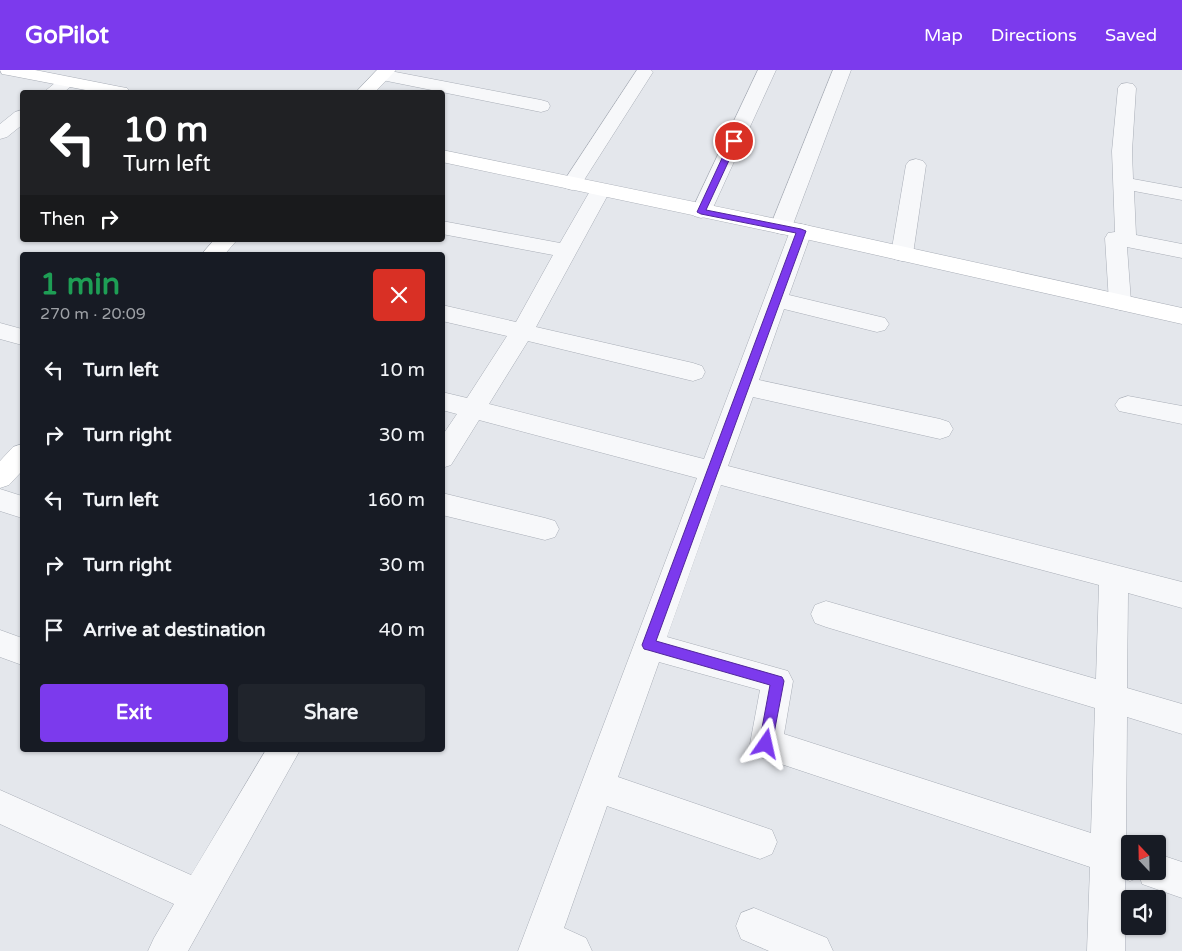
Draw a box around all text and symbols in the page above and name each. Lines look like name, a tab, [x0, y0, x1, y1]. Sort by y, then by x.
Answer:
text: GoPilot	[25, 21, 109, 50]
text: Map	[924, 24, 963, 46]
text: Directions	[991, 24, 1077, 46]
text: Saved	[1105, 24, 1157, 46]
text: 10 m	[123, 109, 208, 151]
icon: left	[40, 110, 105, 175]
pin	[713, 120, 755, 162]
icon: arrive	[720, 127, 748, 155]
text: Turn left	[123, 151, 211, 177]
icon: right	[95, 205, 123, 233]
text: Then	[40, 208, 85, 230]
text: 1 min	[40, 266, 120, 303]
button: close	[373, 269, 425, 321]
text: 270 m · 20:09	[40, 304, 146, 324]
icon: left	[40, 356, 68, 384]
text: Turn left	[83, 359, 159, 381]
text: 10 m	[379, 359, 425, 381]
icon: right	[40, 421, 68, 449]
text: Turn right	[83, 424, 171, 446]
text: 30 m	[379, 424, 425, 446]
icon: left	[40, 486, 68, 514]
text: Turn left	[83, 489, 159, 511]
text: 160 m	[367, 489, 425, 511]
icon: right	[40, 551, 68, 579]
text: Turn right	[83, 554, 171, 576]
text: 30 m	[379, 554, 425, 576]
icon: arrive	[40, 616, 68, 644]
text: Arrive at destination	[83, 619, 266, 641]
text: 40 m	[379, 619, 425, 641]
button: Exit	[40, 684, 228, 742]
button: Share	[238, 684, 425, 742]
position arrow	[739, 717, 791, 769]
north arrow	[1121, 835, 1166, 880]
map controls	[1121, 835, 1166, 935]
button: sound	[1121, 890, 1166, 935]

